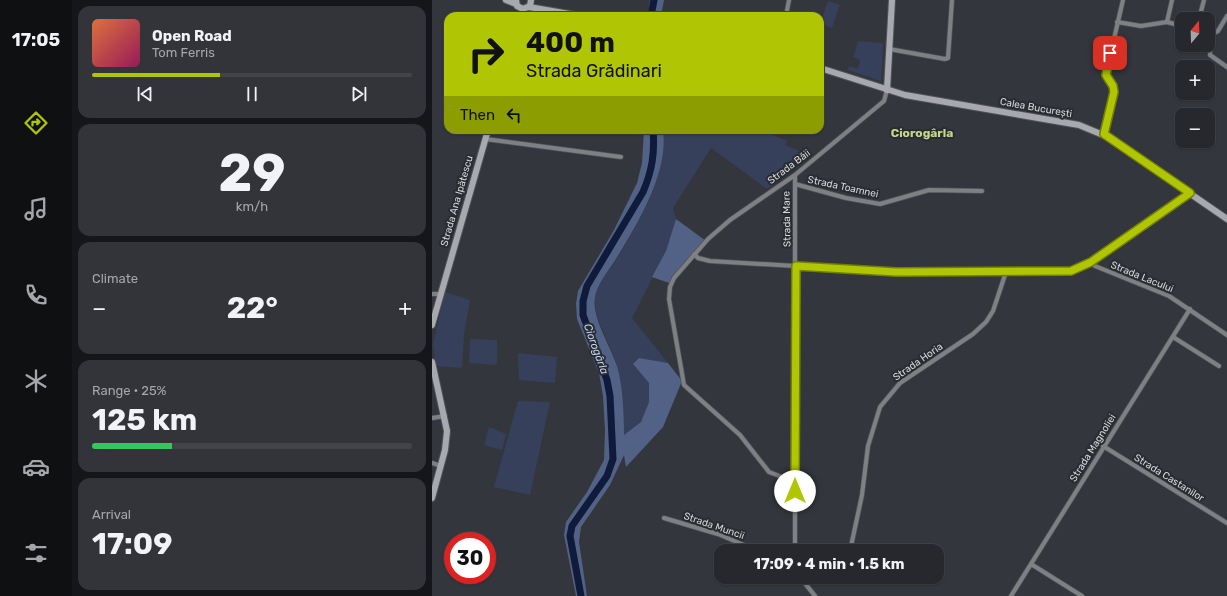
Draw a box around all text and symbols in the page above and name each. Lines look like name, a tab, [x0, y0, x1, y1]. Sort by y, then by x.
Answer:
north arrow	[1175, 12, 1215, 52]
map controls	[1175, 12, 1215, 148]
text: 400 m	[526, 26, 615, 59]
text: Open Road	[152, 27, 232, 45]
icon: right	[460, 28, 512, 80]
text: 17:05	[12, 29, 60, 51]
pin	[1093, 36, 1127, 70]
icon: arrive	[1099, 42, 1121, 64]
text: Tom Ferris	[152, 45, 215, 60]
text: Strada Grădinari	[526, 60, 662, 82]
button: +	[1175, 60, 1215, 100]
icon: previous	[134, 83, 156, 105]
icon: pause	[241, 83, 263, 105]
icon: next	[348, 83, 370, 105]
street label: Calea București	[999, 96, 1073, 120]
icon: left	[503, 104, 525, 126]
text: Then	[460, 106, 495, 124]
button: −	[1175, 108, 1215, 148]
icon: directions	[22, 109, 50, 137]
district label: Ciorogârla	[891, 126, 953, 140]
text: 29	[218, 142, 286, 204]
street label: Strada Băii	[765, 147, 813, 187]
street label: Strada Ana Ipătescu	[438, 154, 476, 248]
street label: Strada Toamnei	[806, 174, 880, 200]
street label: Strada Mare	[781, 190, 793, 247]
icon: music	[22, 195, 50, 223]
text: km/h	[236, 199, 268, 214]
street label: Strada Lacului	[1109, 259, 1175, 295]
text: Climate	[92, 271, 138, 286]
icon: phone	[22, 281, 50, 309]
text: 22°	[227, 290, 278, 326]
text: −	[92, 295, 106, 322]
text: +	[398, 295, 412, 322]
water label: Ciorogârla	[581, 322, 611, 377]
street label: Strada Horia	[891, 340, 945, 384]
icon: climate	[22, 367, 50, 395]
text: Range · 25%	[92, 383, 167, 398]
text: 125 km	[92, 402, 197, 438]
street label: Strada Magnoliei	[1067, 412, 1119, 484]
street label: Strada Castanilor	[1132, 452, 1206, 505]
icon: car	[22, 453, 50, 481]
position arrow	[774, 470, 816, 512]
text: Arrival	[92, 507, 131, 522]
street label: Strada Muncii	[682, 510, 746, 542]
text: 17:09	[92, 526, 173, 562]
speed limit sign: 30	[444, 532, 496, 584]
icon: filters	[22, 539, 50, 567]
text: 17:09 · 4 min · 1.5 km	[753, 555, 905, 573]

